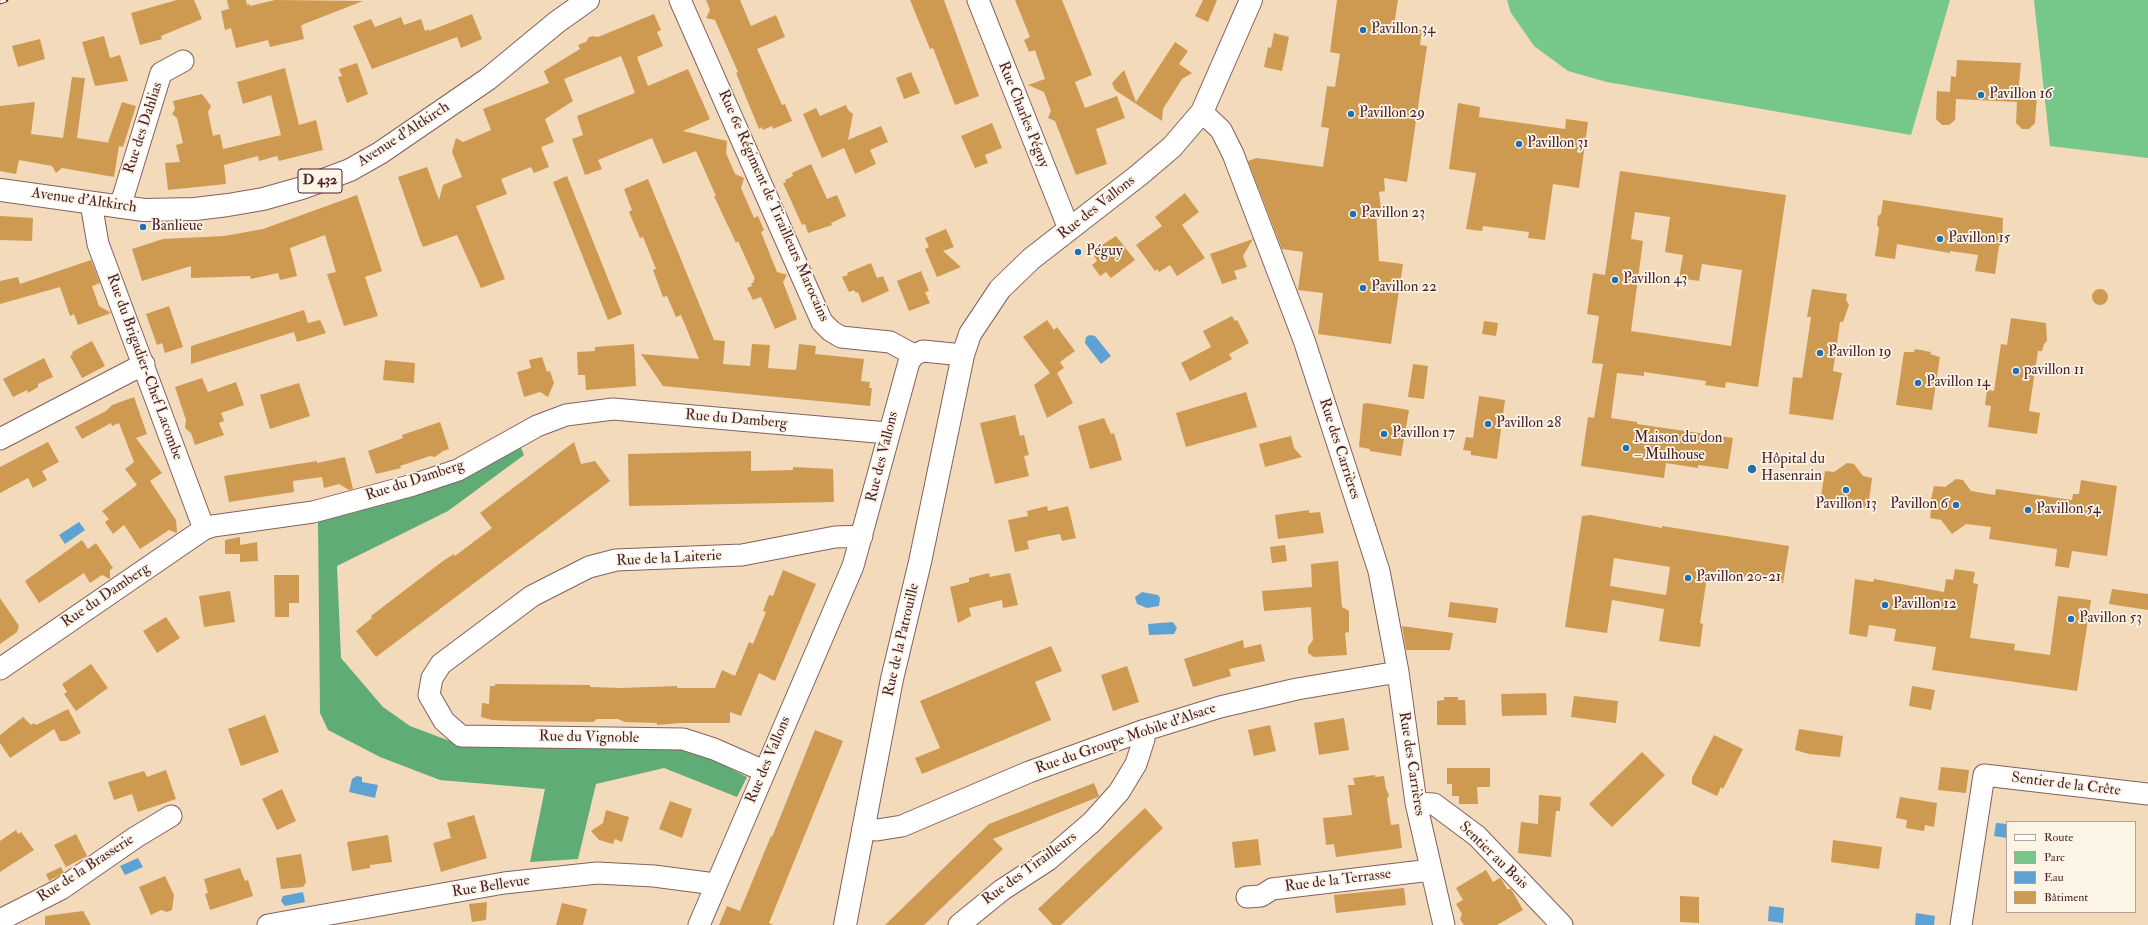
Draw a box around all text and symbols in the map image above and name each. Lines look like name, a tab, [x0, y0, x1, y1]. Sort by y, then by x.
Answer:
place label: Pavillon 34	[1371, 21, 1435, 39]
marker: Pavillon 34	[1358, 25, 1368, 35]
street label: Rue Charles Péguy	[993, 59, 1053, 171]
street label: Rue des Dahlias	[121, 80, 167, 176]
place label: Pavillon 16	[1989, 86, 2052, 104]
street label: Rue 6e Régiment de Tirailleurs Marocains	[714, 87, 832, 325]
marker: Pavillon 16	[1976, 90, 1986, 100]
street label: Avenue d'Altkirch	[355, 99, 453, 171]
place label: Pavillon 29	[1359, 105, 1425, 123]
marker: Pavillon 29	[1346, 109, 1356, 119]
place label: Pavillon 31	[1527, 135, 1589, 153]
marker: Pavillon 31	[1514, 139, 1524, 149]
road number: D 432	[298, 169, 342, 193]
street label: Rue des Vallons	[1055, 172, 1139, 244]
street label: Avenue d'Altkirch	[30, 185, 138, 217]
place label: Pavillon 23	[1361, 205, 1425, 223]
marker: Pavillon 23	[1348, 209, 1358, 219]
place label: Banlieue	[151, 218, 203, 236]
marker: Banlieue	[138, 222, 148, 232]
place label: Pavillon 15	[1948, 230, 2010, 248]
marker: Pavillon 15	[1935, 234, 1945, 244]
place label: Péguy	[1086, 243, 1123, 261]
marker: Péguy	[1073, 247, 1083, 257]
street label: Rue du Brigadier-Chef Lacombe	[102, 271, 186, 463]
place label: Pavillon 43	[1623, 271, 1687, 289]
marker: Pavillon 43	[1610, 275, 1620, 285]
place label: Pavillon 22	[1371, 279, 1437, 297]
marker: Pavillon 22	[1358, 283, 1368, 293]
place label: Pavillon 19	[1828, 344, 1892, 362]
marker: Pavillon 19	[1815, 348, 1825, 358]
place label: pavillon 11	[2024, 362, 2084, 380]
marker: pavillon 11	[2011, 366, 2021, 376]
place label: Pavillon 14	[1926, 374, 1990, 392]
marker: Pavillon 14	[1913, 378, 1923, 388]
street label: Rue des Carrières	[1314, 396, 1364, 502]
street label: Rue du Damberg	[684, 407, 788, 433]
street label: Rue des Vallons	[863, 410, 903, 504]
place label: Pavillon 28	[1496, 415, 1561, 433]
marker: Pavillon 28	[1483, 419, 1493, 429]
place label: Pavillon 17	[1392, 425, 1455, 443]
marker: Pavillon 17	[1379, 429, 1389, 439]
place label: Maison du don – Mulhouse	[1634, 430, 1722, 465]
marker: Maison du don – Mulhouse	[1621, 443, 1631, 453]
place label: Hôpital du Hasenrain	[1761, 451, 1825, 486]
street label: Rue du Damberg	[363, 457, 467, 505]
marker: Hôpital du Hasenrain	[1746, 463, 1758, 475]
marker: Pavillon 13	[1841, 485, 1851, 495]
place label: Pavillon 13	[1815, 496, 1877, 514]
place label: Pavillon 6	[1890, 496, 1948, 514]
marker: Pavillon 6	[1951, 500, 1961, 510]
place label: Pavillon 54	[2036, 501, 2101, 519]
marker: Pavillon 54	[2023, 505, 2033, 515]
street label: Rue de la Laiterie	[616, 547, 722, 571]
street label: Rue du Damberg	[58, 560, 154, 632]
place label: Pavillon 20-21	[1696, 569, 1781, 587]
marker: Pavillon 20-21	[1683, 573, 1693, 583]
street label: Rue de la Patrouille	[880, 582, 924, 698]
place label: Pavillon 12	[1893, 596, 1956, 614]
marker: Pavillon 12	[1880, 600, 1890, 610]
place label: Pavillon 53	[2079, 610, 2142, 628]
marker: Pavillon 53	[2066, 614, 2076, 624]
street label: Rue du Groupe Mobile d'Alsace	[1033, 700, 1219, 778]
street label: Rue des Carrières	[1394, 711, 1428, 817]
street label: Rue des Vallons	[743, 714, 795, 806]
street label: Rue du Vignoble	[539, 728, 639, 748]
street label: Sentier de la Crête	[2010, 769, 2122, 801]
street label: Sentier au Bois	[1455, 819, 1531, 893]
legend	[2006, 821, 2136, 913]
street label: Rue des Tirailleurs	[979, 829, 1081, 909]
text: Route	[2044, 830, 2073, 845]
street label: Rue de la Brasserie	[34, 831, 138, 907]
text: Parc	[2044, 850, 2065, 865]
street label: Rue de la Terrasse	[1284, 866, 1392, 896]
text: Eau	[2044, 870, 2064, 885]
street label: Rue Bellevue	[451, 872, 531, 902]
text: Bâtiment	[2044, 890, 2088, 905]

